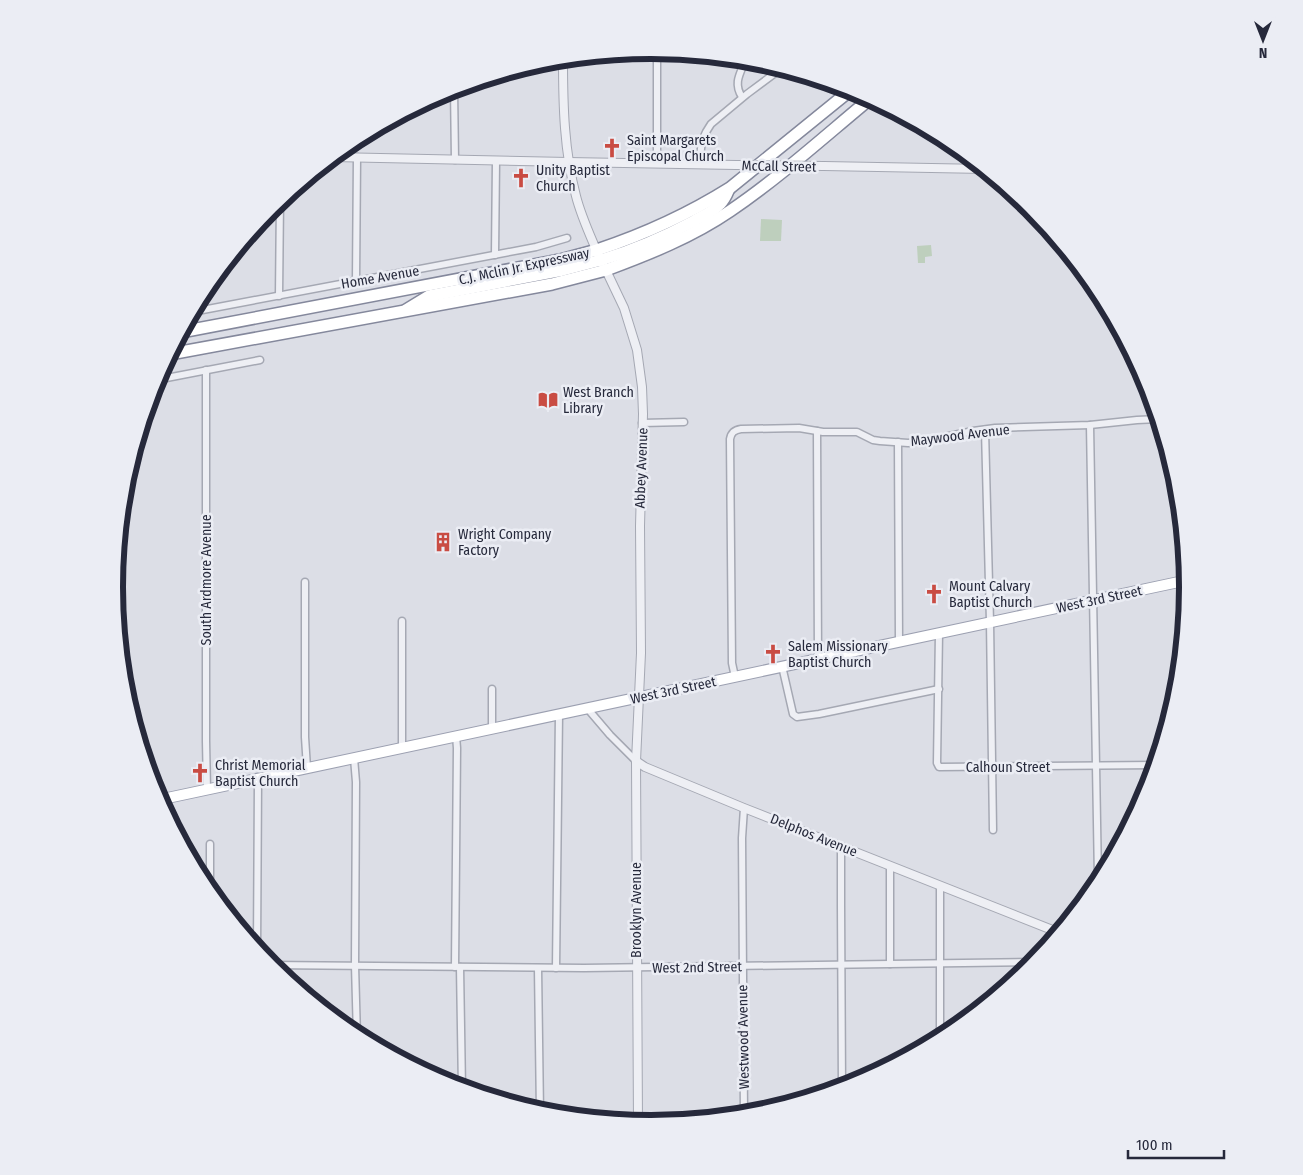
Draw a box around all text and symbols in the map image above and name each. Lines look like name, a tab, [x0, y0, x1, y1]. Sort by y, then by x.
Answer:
north arrow	[1238, 15, 1288, 65]
text: N	[1259, 44, 1267, 61]
place label: Saint Margarets Episcopal Church	[627, 132, 724, 165]
church icon: Saint Margarets Episcopal Church	[601, 137, 623, 159]
street label: McCall Street	[741, 157, 817, 176]
place label: Unity Baptist Church	[536, 162, 610, 195]
church icon: Unity Baptist Church	[510, 167, 532, 189]
street label: C.J. Mclin Jr. Expressway	[457, 244, 592, 289]
street label: Home Avenue	[340, 262, 420, 293]
place label: West Branch Library	[563, 384, 634, 417]
library icon: West Branch Library	[537, 389, 559, 411]
street label: Maywood Avenue	[910, 421, 1011, 450]
street label: Abbey Avenue	[632, 427, 651, 509]
street label: South Ardmore Avenue	[198, 514, 215, 646]
place label: Wright Company Factory	[458, 526, 552, 559]
building icon: Wright Company Factory	[432, 531, 454, 553]
place label: Mount Calvary Baptist Church	[949, 578, 1032, 611]
street label: West 3rd Street	[1055, 582, 1144, 617]
church icon: Mount Calvary Baptist Church	[923, 583, 945, 605]
place label: Salem Missionary Baptist Church	[788, 638, 889, 671]
church icon: Salem Missionary Baptist Church	[762, 643, 784, 665]
street label: West 3rd Street	[629, 673, 718, 708]
place label: Christ Memorial Baptist Church	[215, 757, 306, 790]
street label: Calhoun Street	[966, 759, 1051, 776]
church icon: Christ Memorial Baptist Church	[189, 762, 211, 784]
street label: Delphos Avenue	[768, 810, 860, 861]
street label: Brooklyn Avenue	[628, 862, 645, 958]
street label: West 2nd Street	[652, 958, 743, 977]
street label: Westwood Avenue	[734, 984, 753, 1089]
scale bar	[1128, 1128, 1224, 1160]
text: 100 m	[1136, 1136, 1173, 1154]

